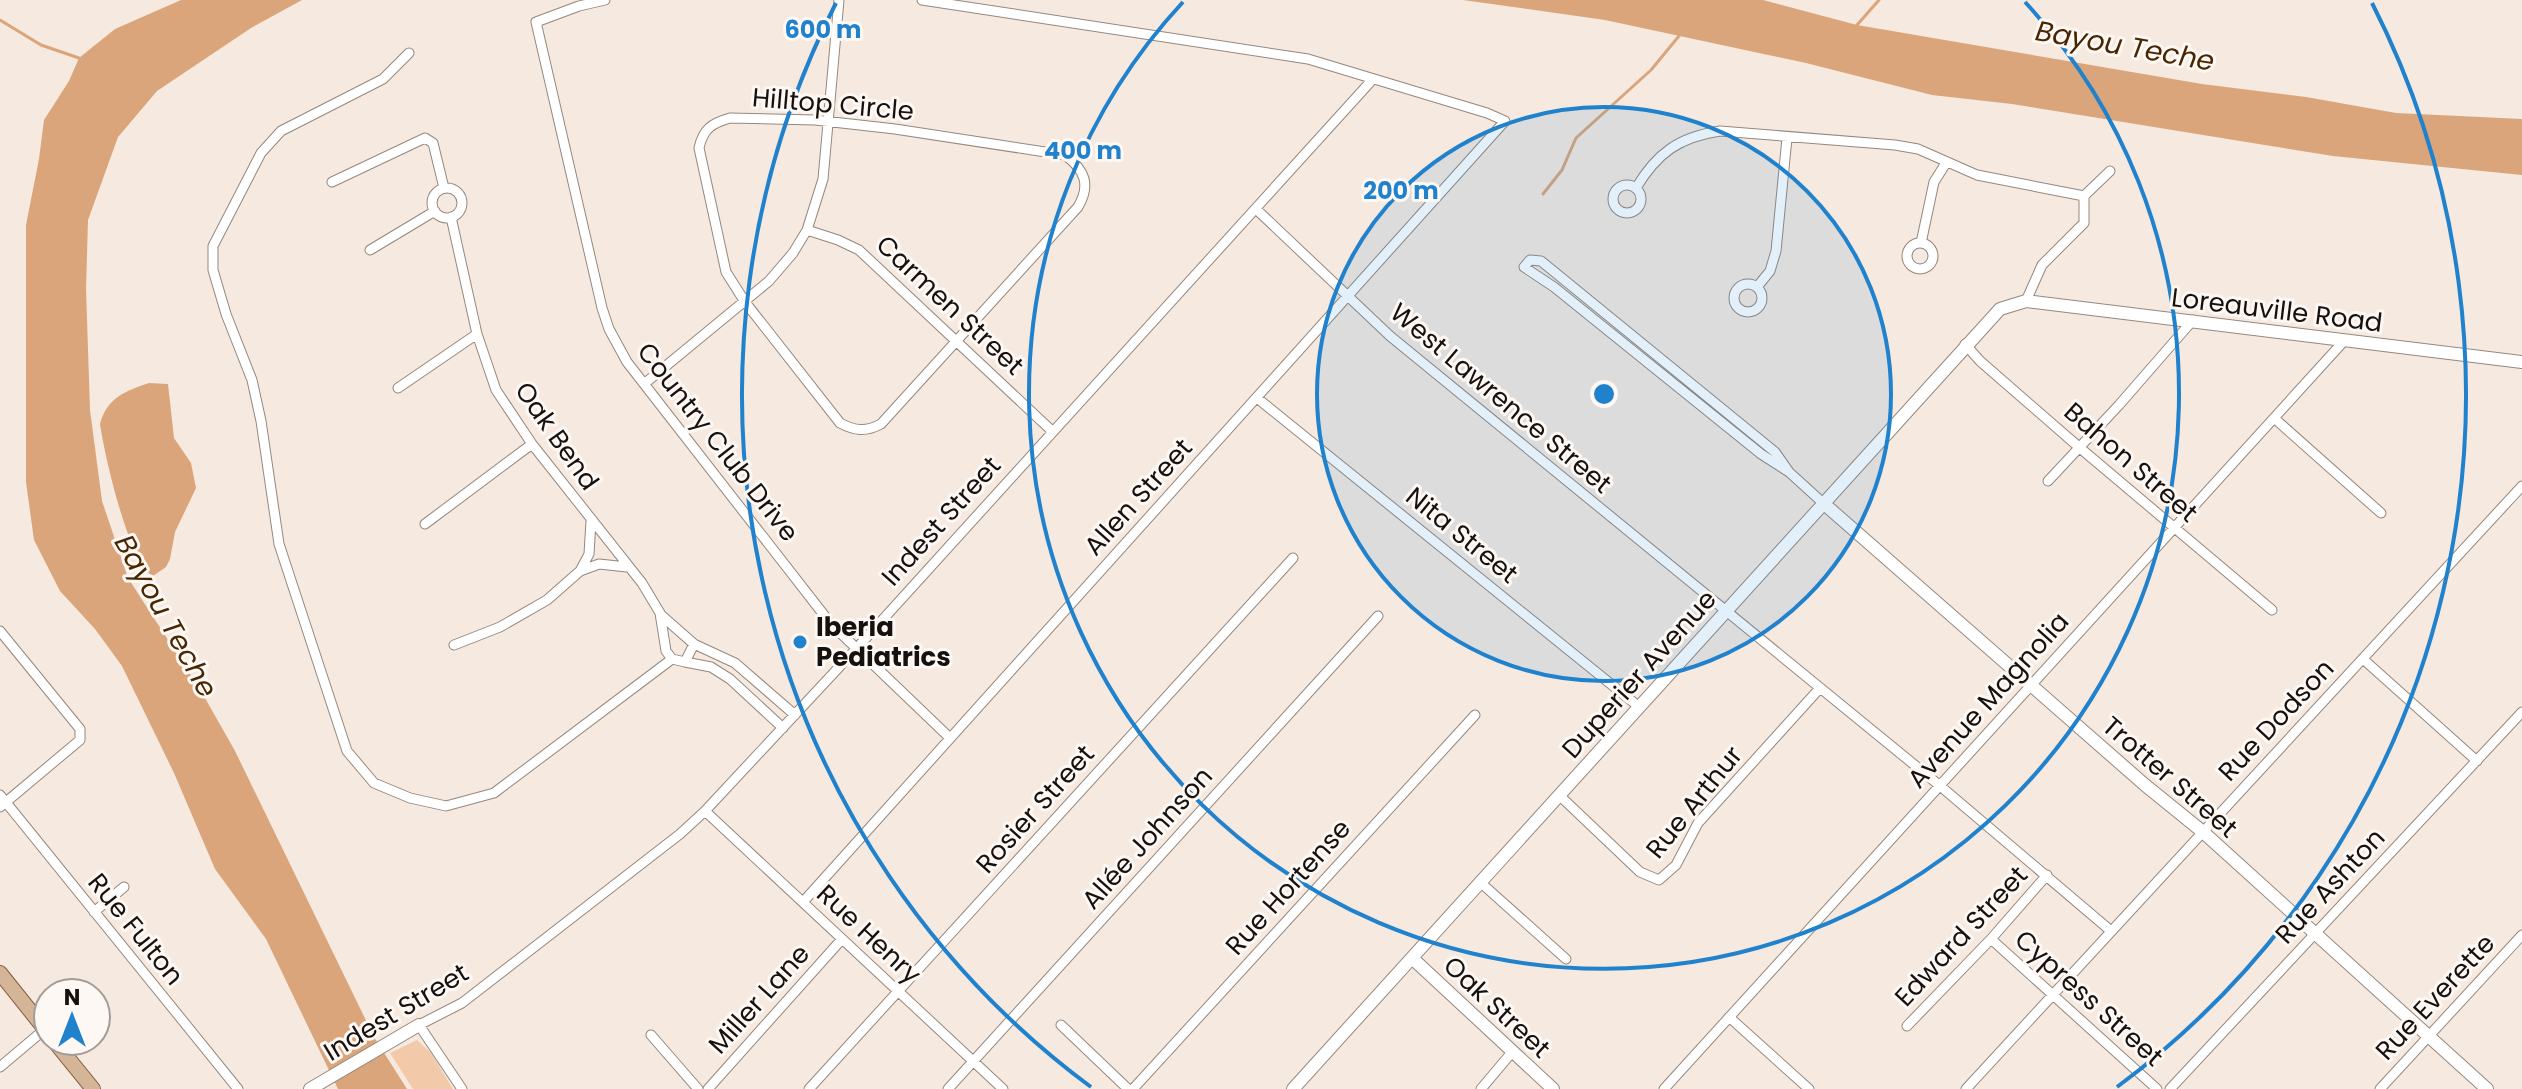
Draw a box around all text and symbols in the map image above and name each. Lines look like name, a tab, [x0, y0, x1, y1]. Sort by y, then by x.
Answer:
water label: Bayou Teche	[2033, 11, 2217, 81]
text: 600 m	[784, 13, 862, 46]
street label: Hilltop Circle	[751, 79, 915, 129]
text: 400 m	[1044, 134, 1122, 167]
text: 200 m	[1363, 174, 1439, 207]
street label: Carmen Street	[868, 227, 1032, 383]
street label: Loreauville Road	[2169, 279, 2385, 341]
street label: West Lawrence Street	[1383, 295, 1619, 501]
street label: Country Club Drive	[629, 335, 807, 549]
street label: Oak Bend	[507, 375, 607, 497]
centre of rings	[1590, 380, 1618, 408]
street label: Bahon Street	[2056, 394, 2206, 530]
street label: Allen Street	[1076, 431, 1200, 563]
street label: Indest Street	[873, 448, 1009, 594]
street label: Nita Street	[1398, 479, 1526, 591]
water label: Bayou Teche	[105, 527, 227, 705]
street label: Duperier Avenue	[1554, 582, 1724, 766]
street label: Avenue Magnolia	[1899, 604, 2077, 796]
place label: Iberia Pediatrics	[816, 609, 951, 675]
marker: Iberia Pediatrics	[791, 633, 809, 651]
street label: Rue Dodson	[2210, 651, 2342, 789]
street label: Trotter Street	[2095, 708, 2245, 846]
street label: Rosier Street	[968, 737, 1102, 881]
street label: Rue Arthur	[1637, 738, 1751, 866]
street label: Allée Johnson	[1073, 759, 1221, 917]
street label: Rue Hortense	[1217, 811, 1359, 963]
street label: Rue Ashton	[2267, 820, 2393, 952]
street label: Edward Street	[1886, 858, 2036, 1014]
street label: Rue Fulton	[80, 865, 192, 993]
street label: Rue Henry	[809, 876, 929, 992]
street label: Cypress Street	[2007, 922, 2171, 1074]
street label: Rue Everette	[2367, 926, 2503, 1068]
street label: Miller Lane	[700, 936, 818, 1062]
street label: Oak Street	[1436, 948, 1558, 1066]
street label: Indest Street	[317, 955, 475, 1069]
north arrow	[32, 977, 112, 1057]
text: N	[64, 982, 80, 1013]

